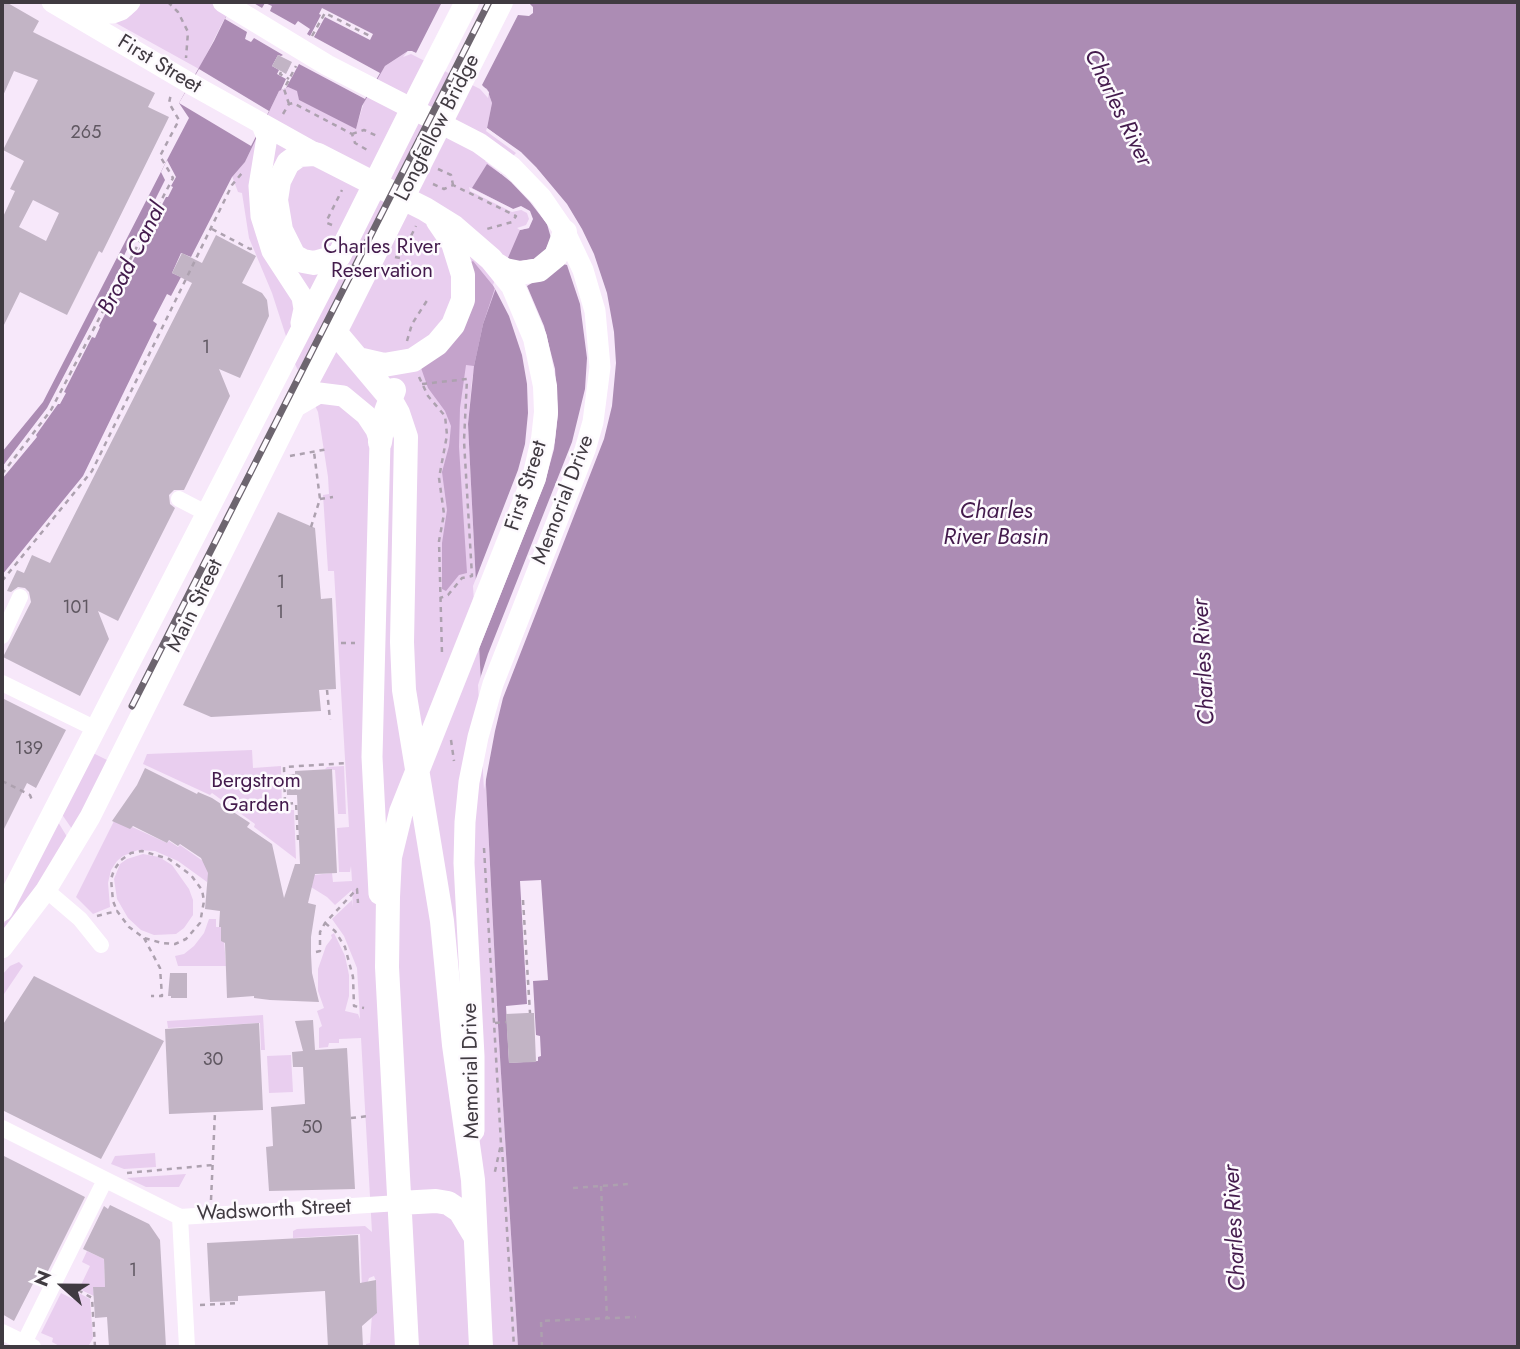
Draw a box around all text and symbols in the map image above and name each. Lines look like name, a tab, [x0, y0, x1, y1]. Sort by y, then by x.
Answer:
street label: First Street	[113, 30, 205, 100]
water label: Charles River	[1077, 45, 1157, 171]
street label: Longfellow Bridge	[390, 50, 486, 206]
house number: 265	[71, 123, 101, 145]
water label: Broad Canal	[93, 198, 173, 320]
park label: Charles River Reservation	[323, 235, 441, 285]
house number: 1	[202, 338, 210, 360]
street label: Memorial Drive	[528, 432, 600, 568]
street label: First Street	[501, 438, 553, 534]
water label: Charles River Basin	[943, 498, 1049, 552]
street label: Main Street	[163, 556, 229, 656]
house number: 1	[277, 573, 285, 595]
house number: 101	[63, 598, 89, 620]
water label: Charles River	[1188, 598, 1222, 726]
house number: 1	[276, 603, 284, 625]
house number: 139	[15, 739, 43, 761]
park label: Bergstrom Garden	[211, 769, 301, 819]
street label: Memorial Drive	[458, 1003, 486, 1139]
house number: 30	[203, 1050, 223, 1072]
house number: 50	[302, 1118, 322, 1140]
water label: Charles River	[1219, 1164, 1253, 1292]
street label: Wadsworth Street	[196, 1194, 352, 1228]
north arrow	[28, 1251, 98, 1321]
house number: 1	[129, 1261, 137, 1283]
text: N	[28, 1266, 58, 1290]

